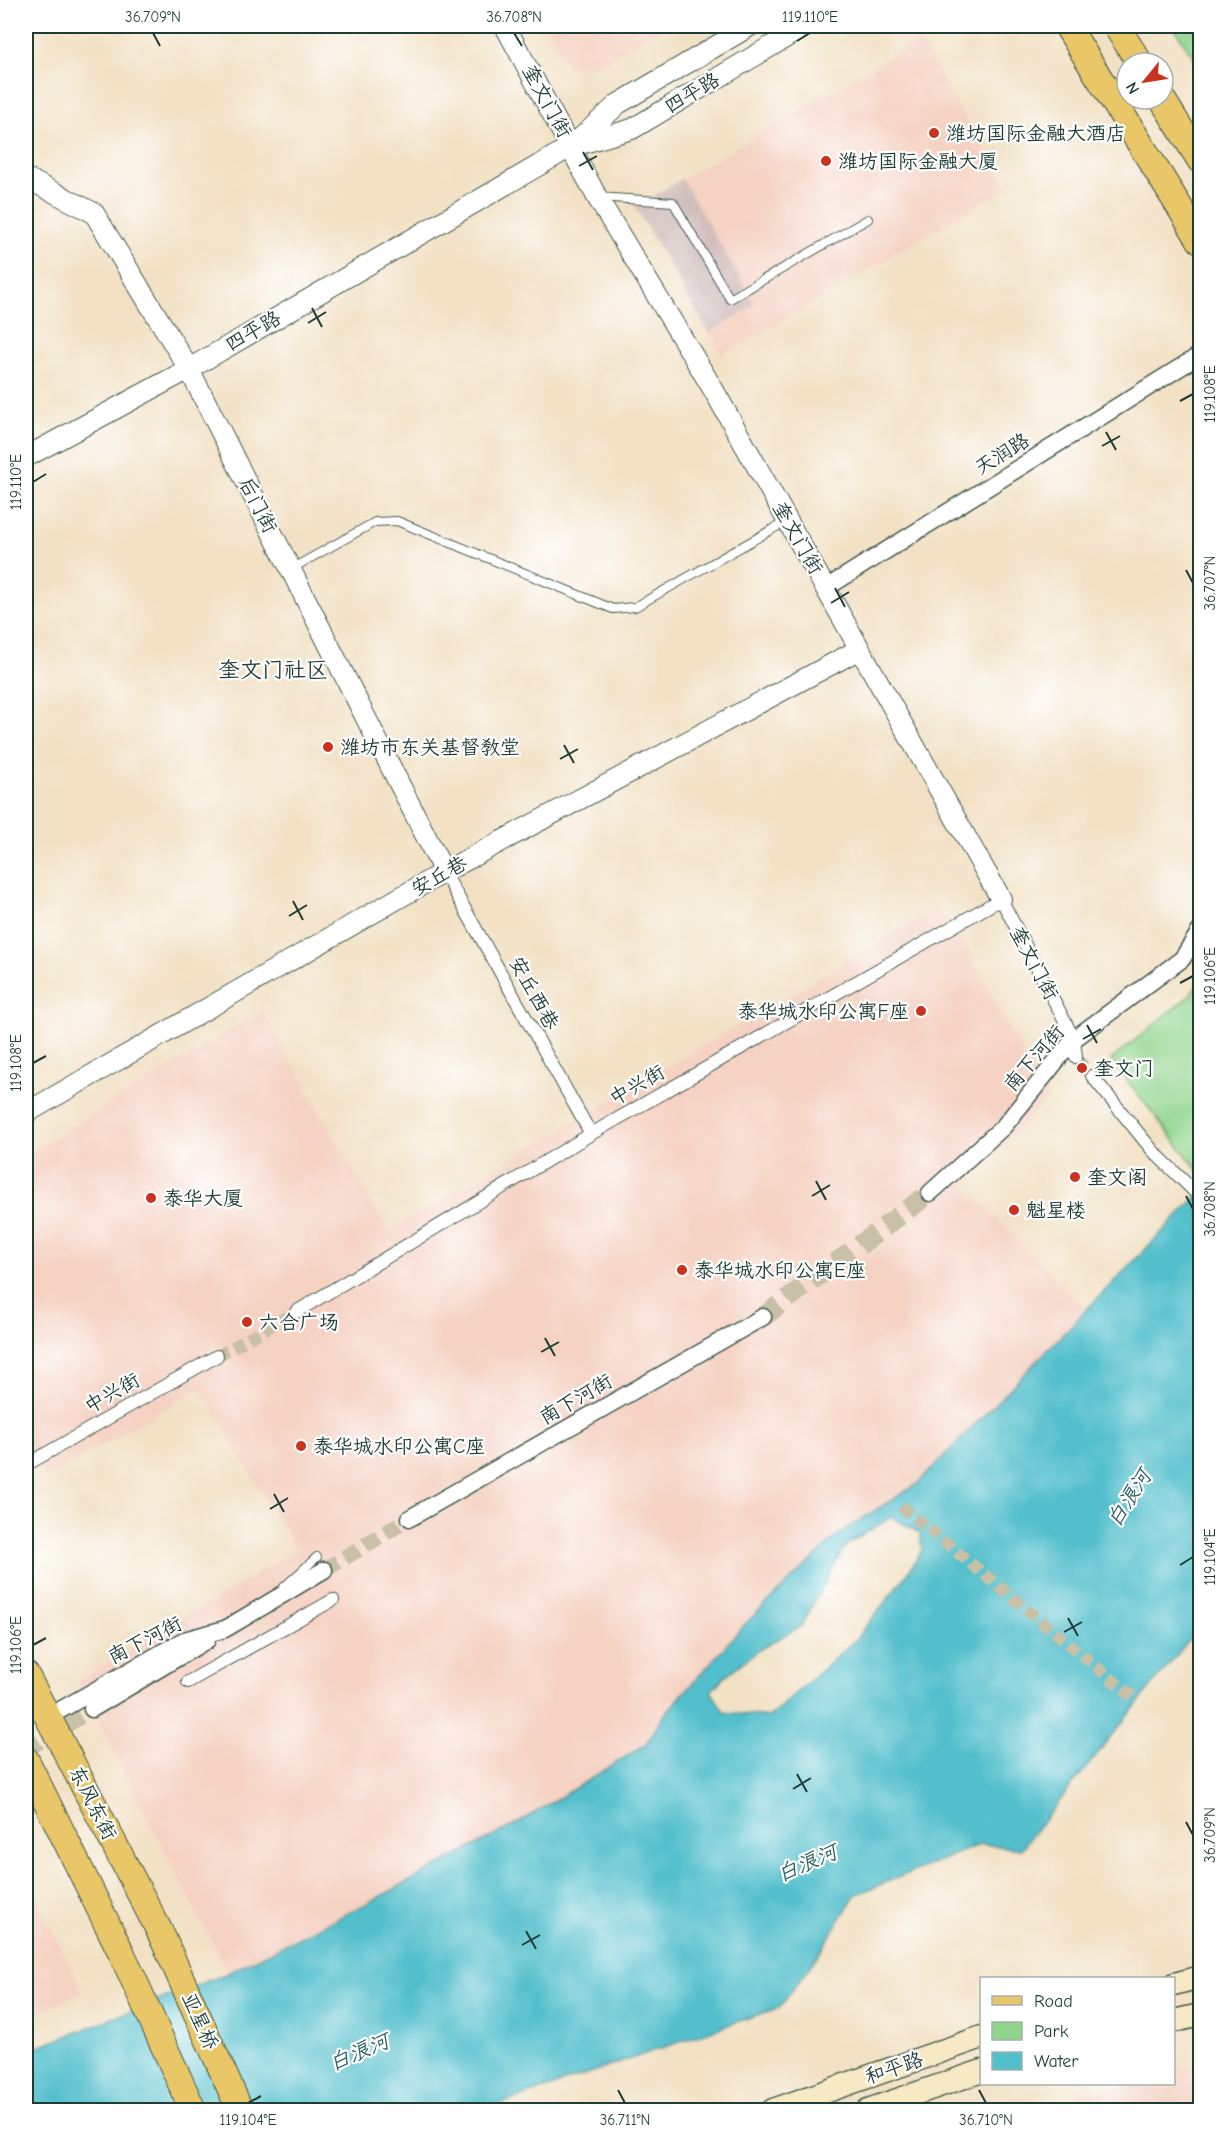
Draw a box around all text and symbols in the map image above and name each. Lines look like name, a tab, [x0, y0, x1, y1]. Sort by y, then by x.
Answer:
text: 36.709°N	[125, 8, 181, 26]
text: 36.708°N	[486, 8, 542, 26]
text: 119.110°E	[782, 8, 838, 26]
north arrow	[1115, 51, 1175, 111]
street label: 奎文门街	[518, 60, 576, 142]
street label: 四平路	[660, 67, 724, 118]
text: N	[1122, 79, 1143, 97]
place label: 潍坊国际金融大酒店	[946, 122, 1126, 145]
marker: 潍坊国际金融大酒店	[927, 126, 941, 140]
place label: 潍坊国际金融大厦	[838, 150, 998, 173]
marker: 潍坊国际金融大厦	[819, 154, 833, 168]
street label: 四平路	[221, 306, 286, 356]
text: 119.108°E	[1201, 365, 1219, 423]
street label: 天润路	[970, 428, 1034, 480]
text: 119.110°E	[7, 454, 25, 510]
street label: 后门街	[234, 473, 282, 537]
street label: 奎文门街	[768, 498, 828, 578]
text: 36.707°N	[1201, 556, 1219, 610]
district label: 奎文门社区	[218, 657, 328, 683]
place label: 潍坊市东关基督教堂	[340, 736, 520, 759]
marker: 潍坊市东关基督教堂	[321, 740, 335, 754]
street label: 安丘巷	[407, 851, 472, 901]
street label: 奎文门街	[1005, 922, 1063, 1004]
text: 119.106°E	[1201, 947, 1219, 1005]
street label: 安丘西巷	[505, 952, 564, 1034]
place label: 泰华城水印公寓F座	[737, 1000, 909, 1023]
marker: 泰华城水印公寓F座	[914, 1004, 928, 1018]
street label: 南下河街	[999, 1020, 1069, 1096]
text: 119.108°E	[7, 1034, 25, 1092]
place label: 奎文门	[1094, 1057, 1154, 1080]
street label: 中兴街	[605, 1060, 669, 1110]
marker: 奎文门	[1075, 1061, 1089, 1075]
place label: 奎文阁	[1087, 1166, 1147, 1189]
marker: 奎文阁	[1068, 1170, 1082, 1184]
text: 36.708°N	[1201, 1181, 1219, 1237]
place label: 泰华大厦	[163, 1187, 243, 1210]
marker: 泰华大厦	[144, 1191, 158, 1205]
place label: 魁星楼	[1026, 1199, 1086, 1222]
marker: 魁星楼	[1007, 1203, 1021, 1217]
place label: 泰华城水印公寓E座	[694, 1259, 866, 1282]
marker: 泰华城水印公寓E座	[675, 1263, 689, 1277]
place label: 六合广场	[259, 1311, 339, 1334]
marker: 六合广场	[240, 1315, 254, 1329]
street label: 中兴街	[80, 1368, 144, 1418]
street label: 南下河街	[536, 1369, 616, 1429]
place label: 泰华城水印公寓C座	[313, 1435, 485, 1458]
marker: 泰华城水印公寓C座	[294, 1439, 308, 1453]
water label: 白浪河	[1102, 1463, 1158, 1531]
text: 119.104°E	[1201, 1528, 1219, 1586]
street label: 南下河街	[104, 1612, 186, 1668]
text: 119.106°E	[7, 1616, 25, 1674]
street label: 东风东街	[65, 1762, 121, 1844]
text: 36.709°N	[1201, 1807, 1219, 1863]
water label: 白浪河	[773, 1838, 843, 1886]
legend	[980, 1977, 1175, 2085]
street label: 亚星桥	[177, 1989, 223, 2053]
text: Road	[1034, 1991, 1073, 2012]
text: Park	[1034, 2021, 1069, 2042]
water label: 白浪河	[325, 2027, 395, 2075]
street label: 和平路	[862, 2047, 927, 2089]
text: Water	[1034, 2051, 1079, 2072]
text: 119.104°E	[219, 2111, 277, 2129]
text: 36.711°N	[600, 2111, 650, 2129]
text: 36.710°N	[959, 2111, 1013, 2129]

